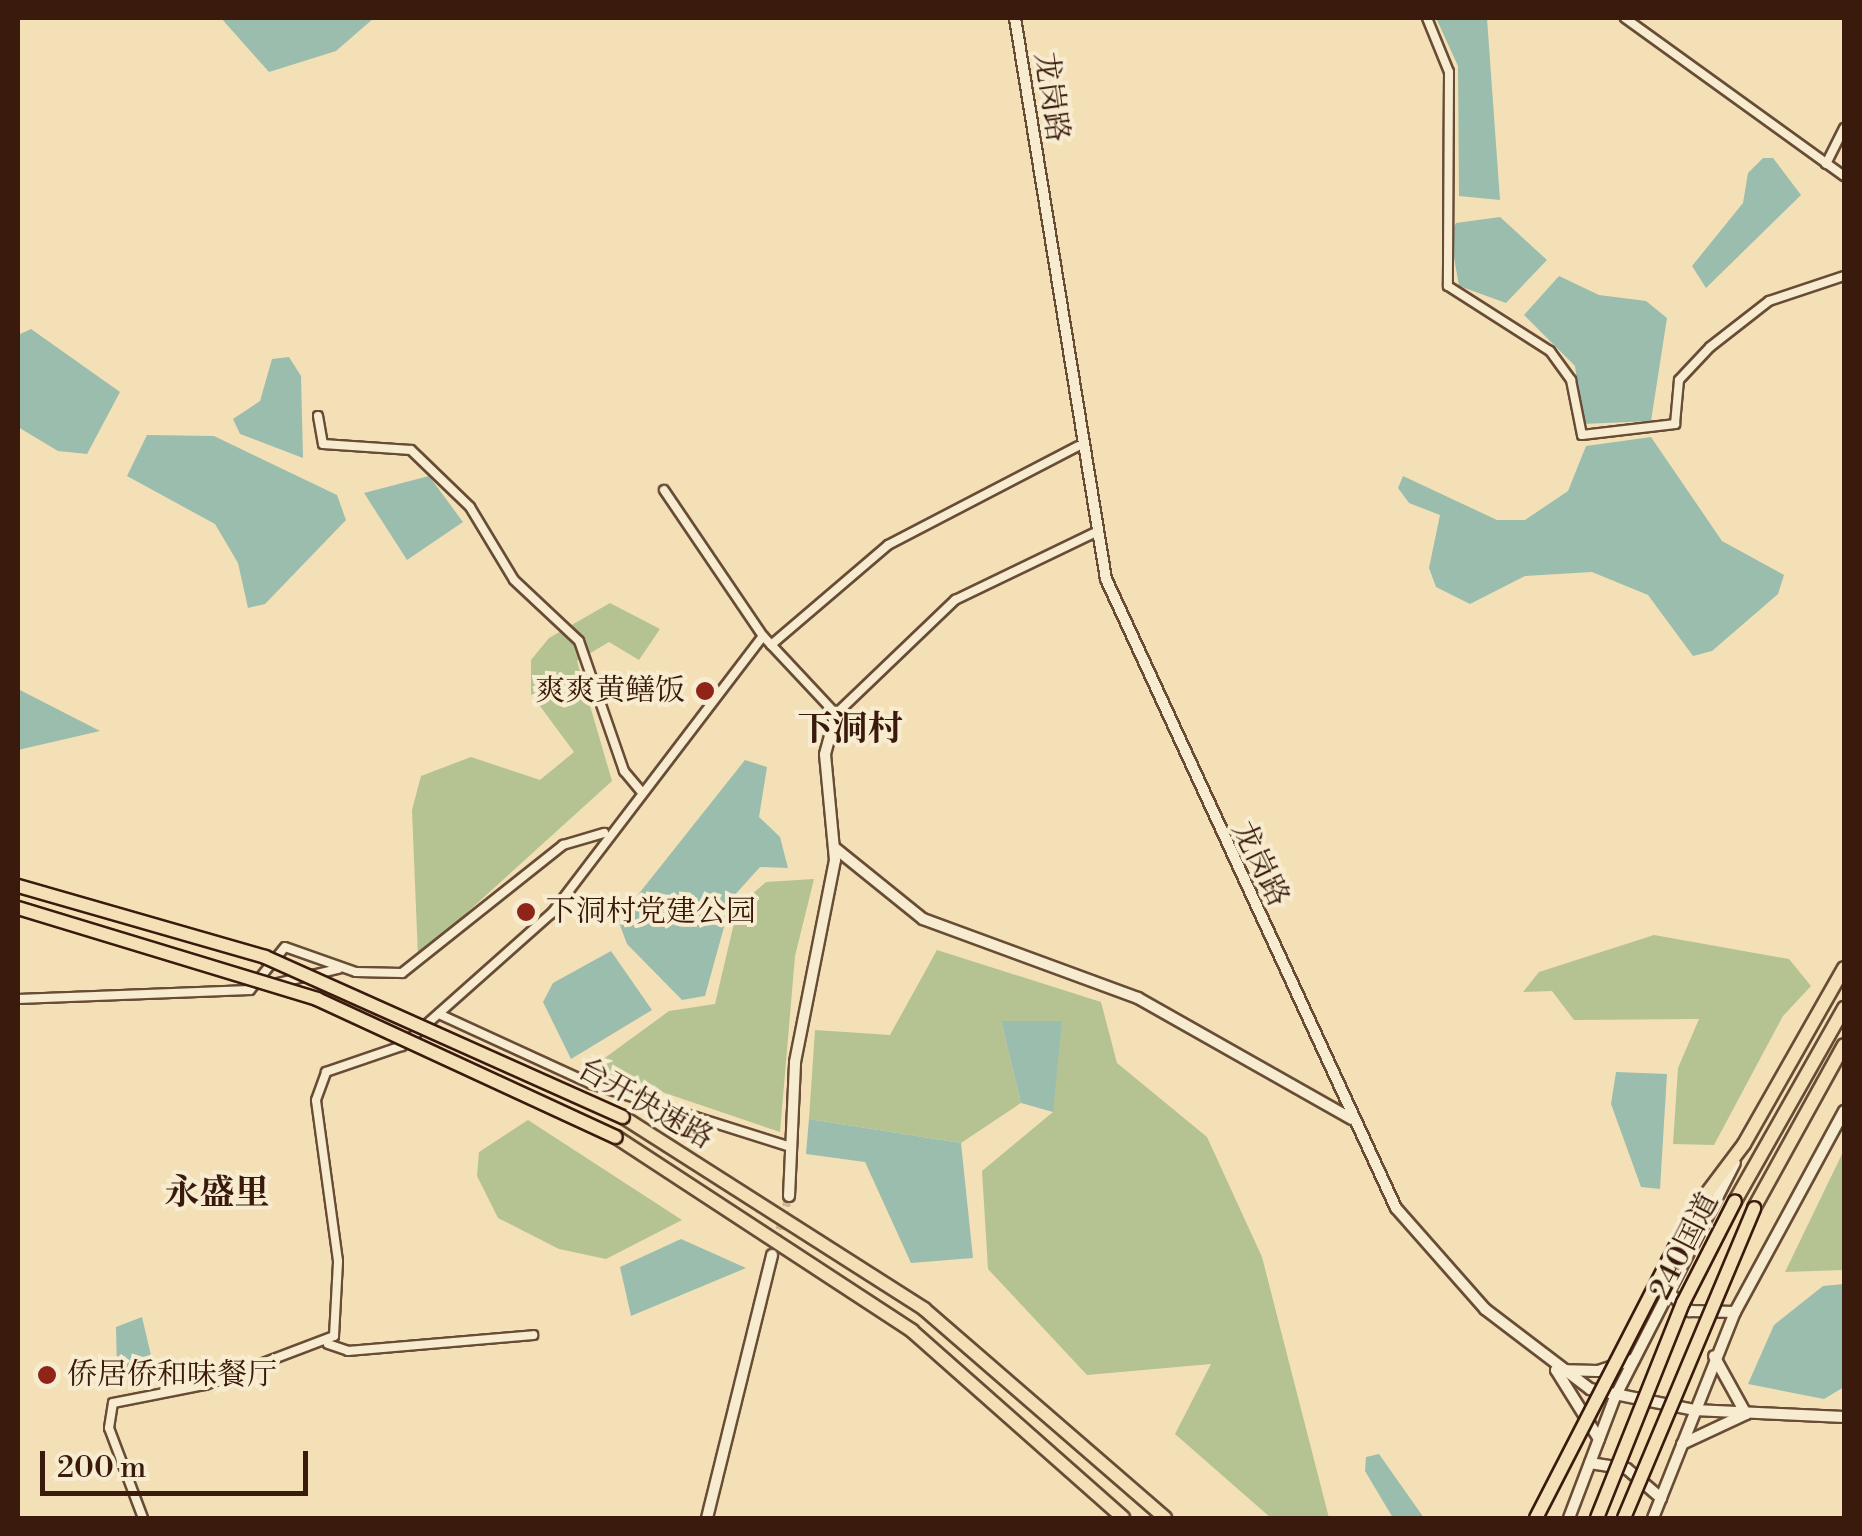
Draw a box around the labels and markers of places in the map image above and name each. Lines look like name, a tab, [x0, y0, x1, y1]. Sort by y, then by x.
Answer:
place label: 爽爽黄鳝饭	[535, 673, 685, 709]
marker: 爽爽黄鳝饭	[694, 680, 716, 702]
place label: 下洞村党建公园	[546, 894, 756, 930]
marker: 下洞村党建公园	[515, 901, 537, 923]
place label: 侨居侨和味餐厅	[67, 1357, 277, 1393]
marker: 侨居侨和味餐厅	[36, 1364, 58, 1386]

